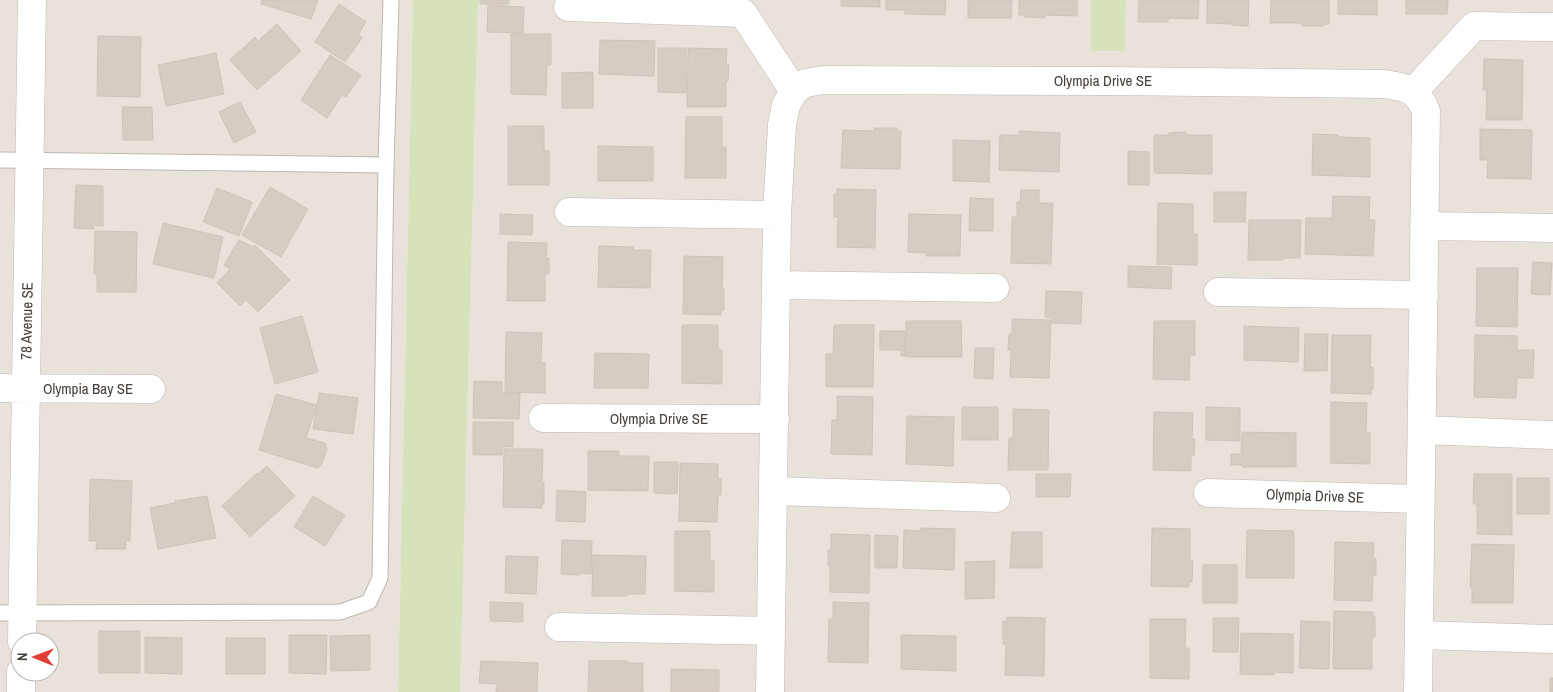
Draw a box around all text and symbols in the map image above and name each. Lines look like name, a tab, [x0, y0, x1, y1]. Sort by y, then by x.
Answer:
street label: Olympia Drive SE	[1054, 70, 1152, 91]
street label: 78 Avenue SE	[15, 282, 38, 360]
street label: Olympia Bay SE	[43, 378, 133, 399]
street label: Olympia Drive SE	[610, 408, 708, 429]
street label: Olympia Drive SE	[1265, 483, 1365, 508]
north arrow	[10, 632, 60, 682]
text: N	[13, 652, 31, 661]

